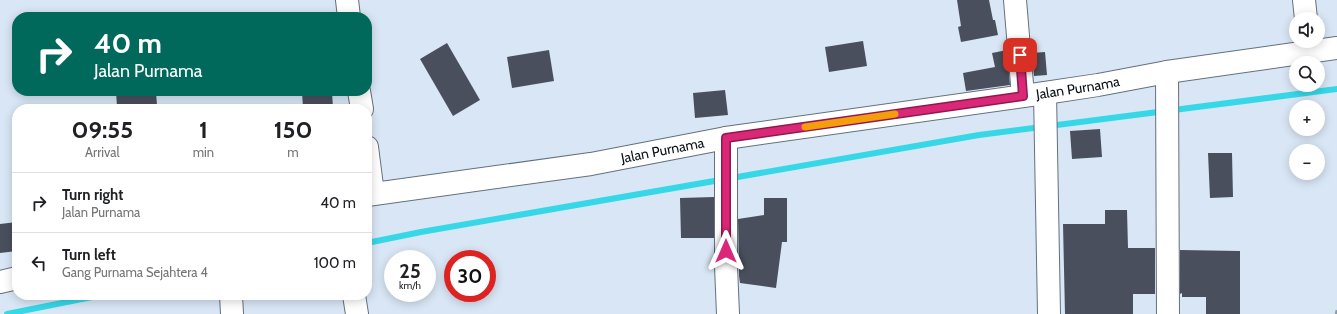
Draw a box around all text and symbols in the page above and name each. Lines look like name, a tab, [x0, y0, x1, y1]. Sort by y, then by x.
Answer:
map controls	[1289, 12, 1325, 180]
button: sound	[1289, 12, 1325, 48]
text: 40 m	[94, 26, 162, 60]
icon: right	[28, 28, 80, 80]
pin	[1003, 38, 1037, 72]
icon: arrive	[1009, 44, 1031, 66]
button: search	[1289, 56, 1325, 92]
text: Jalan Purnama	[94, 60, 203, 82]
street label: Jalan Purnama	[1034, 72, 1121, 103]
button: +	[1289, 100, 1325, 136]
text: 09:55	[72, 115, 133, 144]
text: 1	[199, 115, 208, 144]
text: 150	[274, 115, 312, 144]
street label: Jalan Purnama	[618, 133, 706, 167]
text: Arrival	[85, 144, 120, 160]
text: min	[193, 144, 214, 160]
text: m	[287, 144, 299, 160]
button: −	[1289, 144, 1325, 180]
text: Turn right	[62, 186, 123, 204]
icon: right	[28, 192, 50, 214]
text: 40 m	[320, 194, 356, 212]
text: Jalan Purnama	[62, 204, 140, 220]
position arrow	[705, 230, 747, 272]
text: Turn left	[62, 246, 116, 264]
speed limit sign: 30	[444, 250, 496, 302]
icon: left	[28, 252, 50, 274]
text: 100 m	[314, 254, 356, 272]
text: 25	[399, 259, 421, 283]
text: Gang Purnama Sejahtera 4	[62, 264, 208, 280]
text: km/h	[399, 279, 421, 292]

